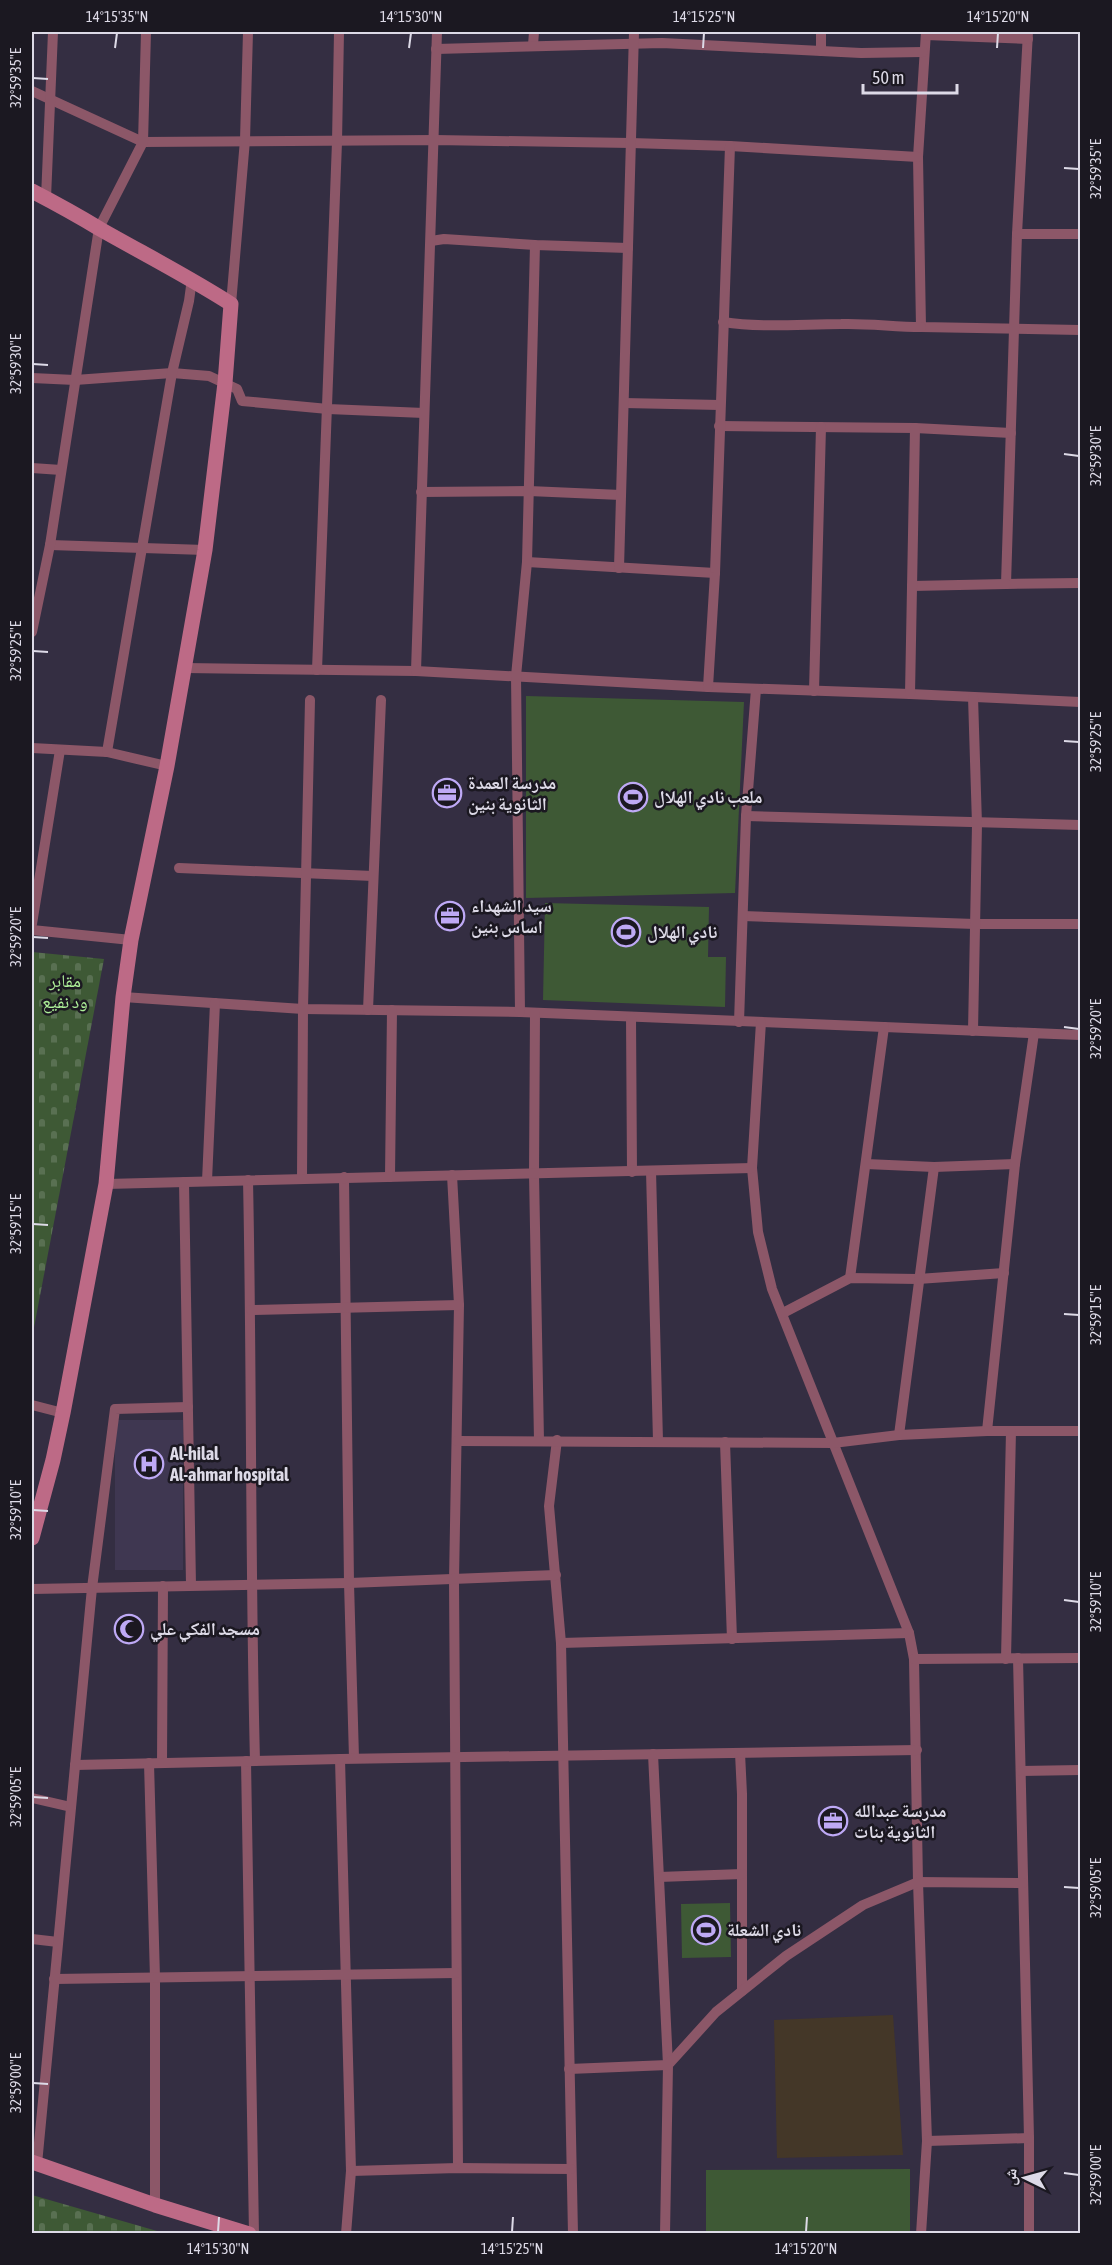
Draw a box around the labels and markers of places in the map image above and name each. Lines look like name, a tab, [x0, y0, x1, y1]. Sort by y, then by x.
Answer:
place label: مدرسة العمدة الثانوية بنين	[468, 772, 556, 815]
office icon: مدرسة العمدة الثانوية بنين	[431, 777, 463, 809]
sports icon: ملعب نادي الهلال	[617, 781, 649, 813]
place label: ملعب نادي الهلال	[654, 786, 763, 811]
place label: سيد الشهداء اساس بنين	[471, 895, 552, 938]
office icon: سيد الشهداء اساس بنين	[434, 900, 466, 932]
sports icon: نادي الهلال	[610, 916, 642, 948]
place label: نادي الهلال	[647, 921, 717, 946]
place label: Al-hilal Al-ahmar hospital	[169, 1443, 289, 1485]
hospital icon: Al-hilal Al-ahmar hospital	[133, 1448, 165, 1480]
mosque icon: مسجد الفكي علي	[113, 1613, 145, 1645]
place label: مسجد الفكي علي	[150, 1618, 260, 1643]
place label: مدرسة عبدالله الثانوية بنات	[854, 1800, 947, 1843]
office icon: مدرسة عبدالله الثانوية بنات	[817, 1805, 849, 1837]
sports icon: نادي الشعلة	[690, 1914, 722, 1946]
place label: نادي الشعلة	[727, 1919, 801, 1944]

